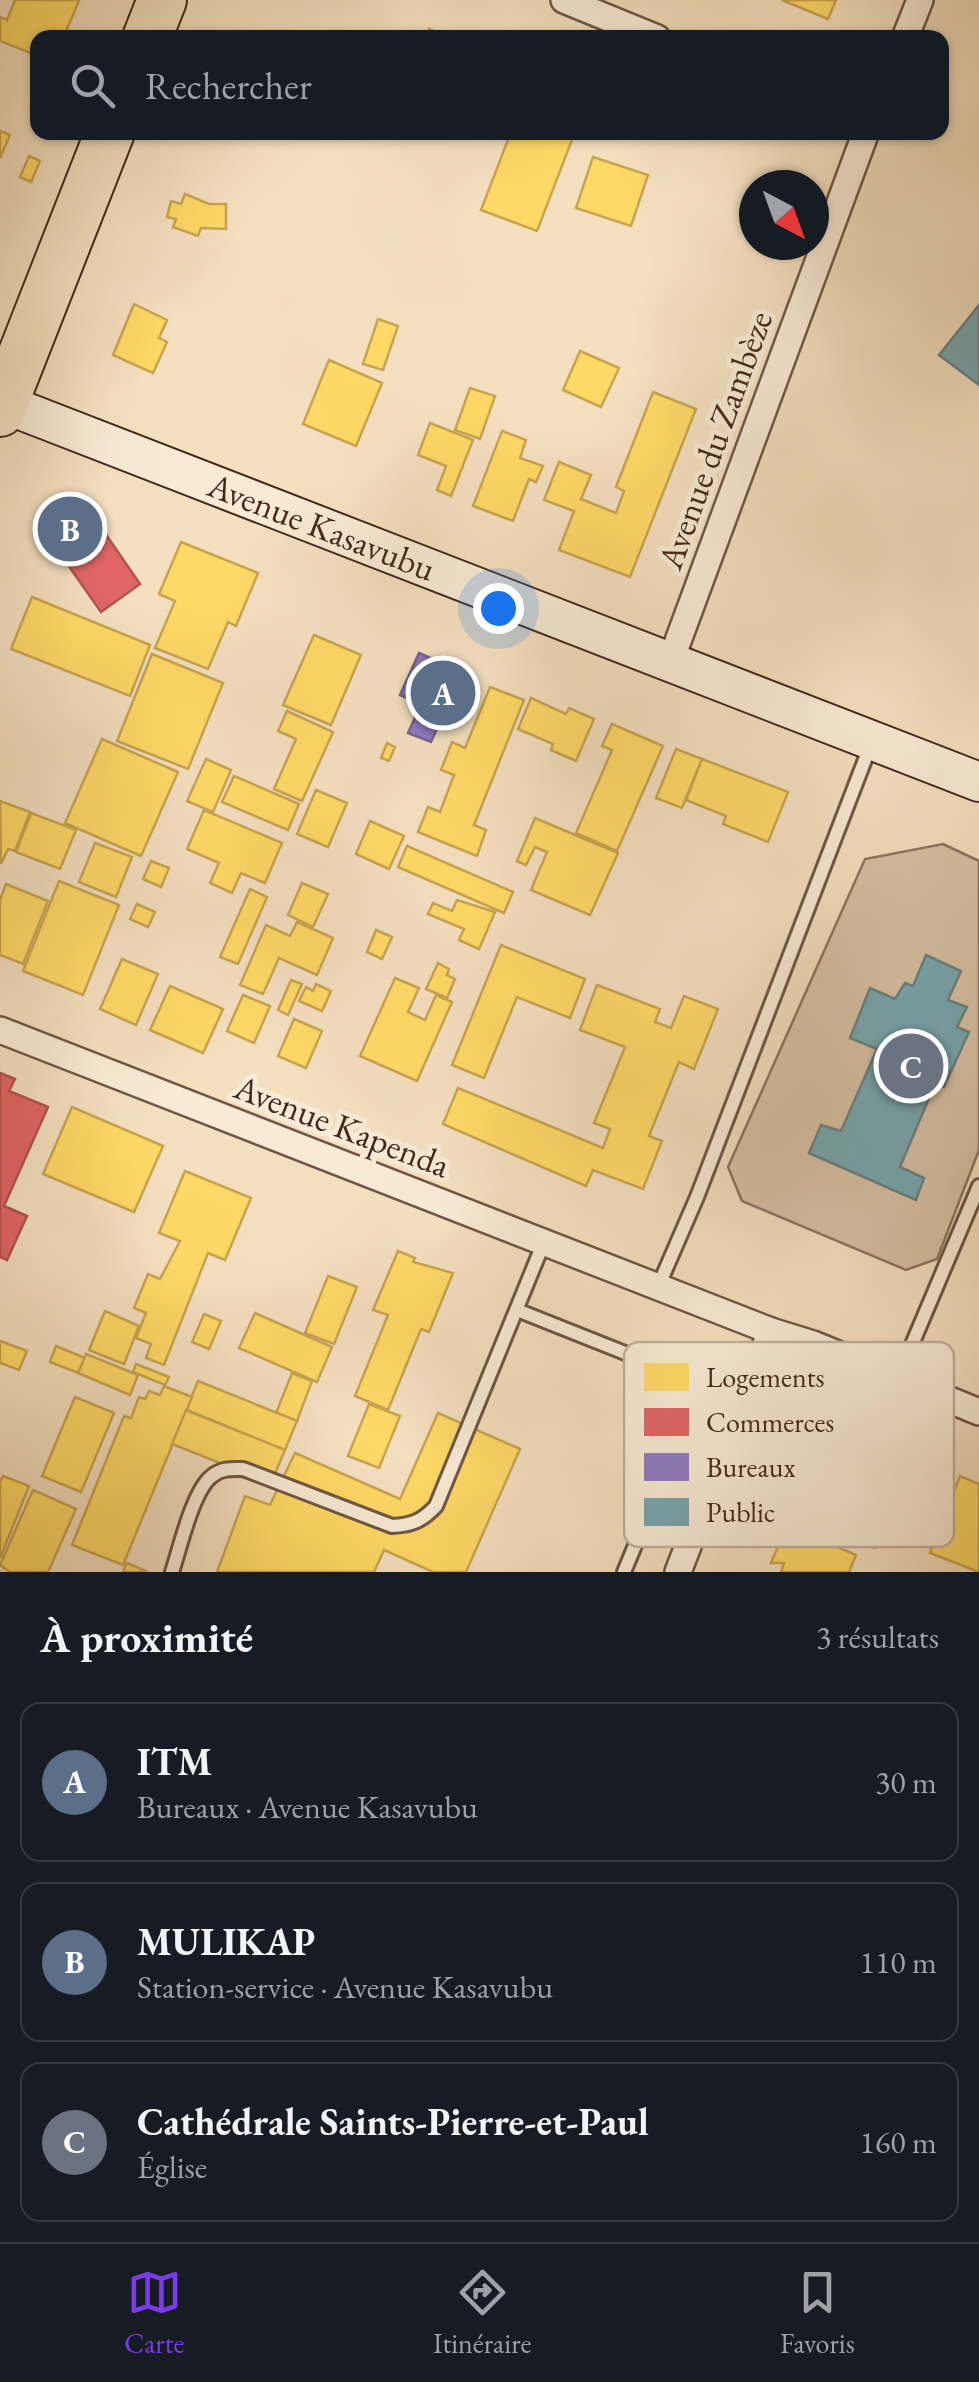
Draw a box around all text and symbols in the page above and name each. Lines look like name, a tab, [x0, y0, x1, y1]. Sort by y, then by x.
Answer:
search box	[30, 30, 949, 140]
icon: search	[65, 58, 120, 113]
text: Rechercher	[145, 61, 312, 110]
north arrow	[739, 170, 829, 260]
street label: Avenue du Zambèze	[647, 305, 782, 576]
street label: Avenue Kasavubu	[201, 462, 442, 591]
pin: B	[38, 492, 102, 566]
your location	[473, 583, 524, 634]
pin: A	[410, 656, 476, 730]
pin: C	[878, 1028, 944, 1104]
street label: Avenue Kapenda	[227, 1063, 456, 1187]
legend	[624, 1342, 954, 1547]
text: Logements	[706, 1359, 825, 1395]
text: Commerces	[706, 1404, 834, 1440]
text: Bureaux	[706, 1449, 795, 1485]
text: Public	[706, 1494, 775, 1530]
text: À proximité	[40, 1610, 253, 1665]
text: 3 résultats	[816, 1616, 939, 1658]
text: ITM	[137, 1737, 212, 1786]
text: A	[63, 1761, 86, 1803]
text: 30 m	[875, 1761, 937, 1803]
text: Bureaux · Avenue Kasavubu	[137, 1786, 478, 1828]
text: MULIKAP	[137, 1917, 315, 1966]
text: B	[64, 1941, 85, 1983]
text: 110 m	[860, 1941, 937, 1983]
text: Station-service · Avenue Kasavubu	[137, 1966, 553, 2008]
text: Cathédrale Saints-Pierre-et-Paul	[137, 2097, 649, 2146]
text: C	[63, 2121, 86, 2163]
text: 160 m	[860, 2121, 937, 2163]
text: Église	[137, 2146, 207, 2188]
tab: Carte	[124, 2265, 184, 2361]
tab: Itinéraire	[433, 2265, 531, 2361]
tab: Favoris	[780, 2265, 855, 2361]

